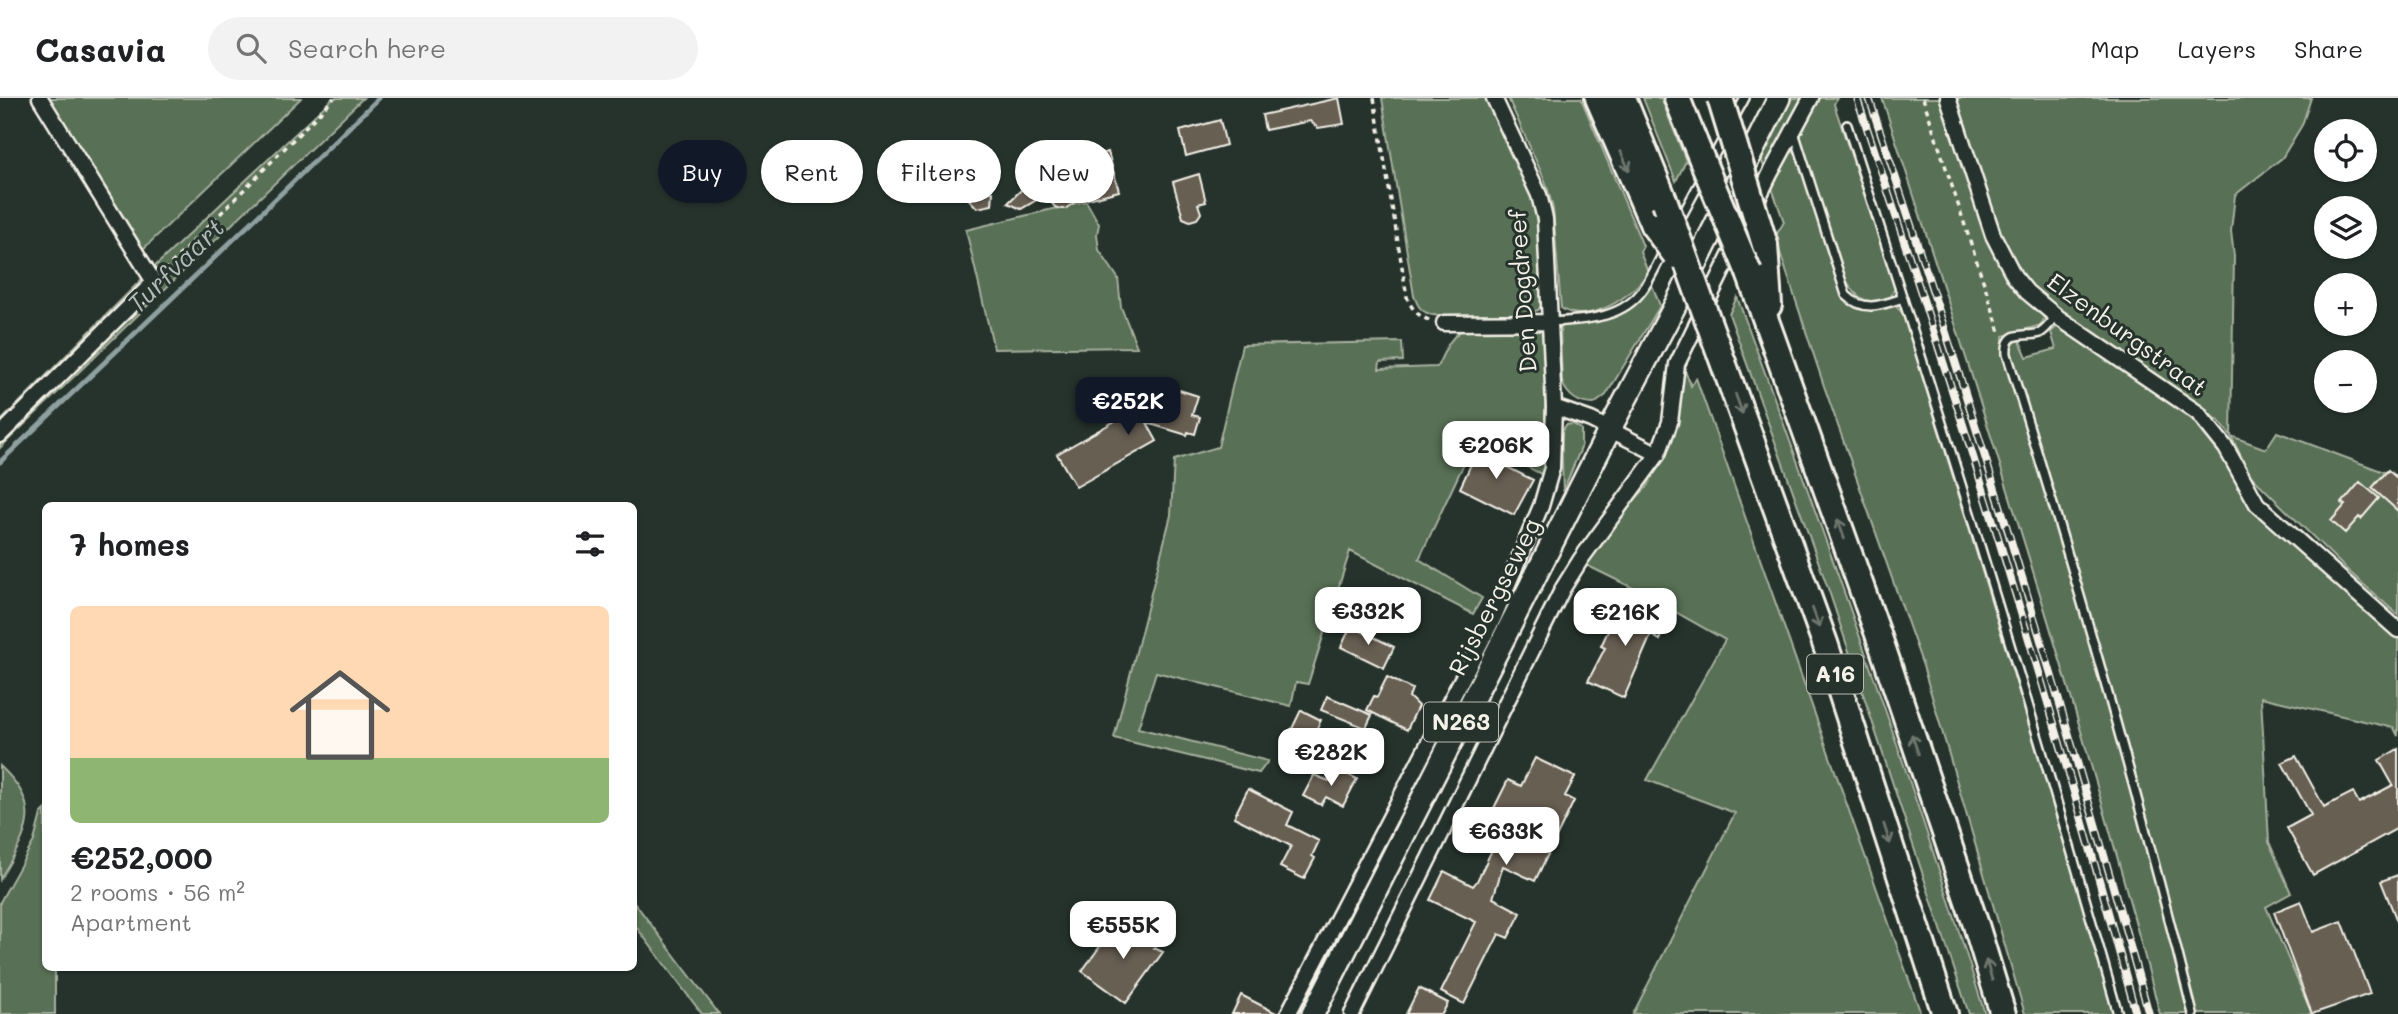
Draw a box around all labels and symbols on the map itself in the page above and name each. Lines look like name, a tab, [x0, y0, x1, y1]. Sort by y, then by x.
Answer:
one-way arrow	[1619, 149, 1632, 171]
street label: Den Dogdreef	[1500, 208, 1543, 374]
water label: Turfvaart	[119, 210, 231, 320]
street label: Elzenburgstraat	[2042, 265, 2214, 402]
pin: €252K	[1079, 378, 1177, 437]
one-way arrow	[1734, 392, 1746, 414]
pin: €206K	[1447, 422, 1545, 481]
street label: Rijsbergseweg	[1441, 512, 1547, 680]
one-way arrow	[1834, 519, 1846, 541]
pin: €332K	[1319, 588, 1417, 647]
pin: €216K	[1576, 588, 1674, 648]
one-way arrow	[1811, 606, 1823, 628]
road number: A16	[1807, 654, 1863, 694]
road number: N263	[1424, 702, 1498, 742]
pin: €282K	[1282, 728, 1380, 788]
one-way arrow	[1908, 734, 1920, 756]
pin: €633K	[1457, 808, 1555, 867]
one-way arrow	[1881, 823, 1894, 845]
pin: €555K	[1074, 902, 1172, 961]
one-way arrow	[1982, 959, 1995, 981]

